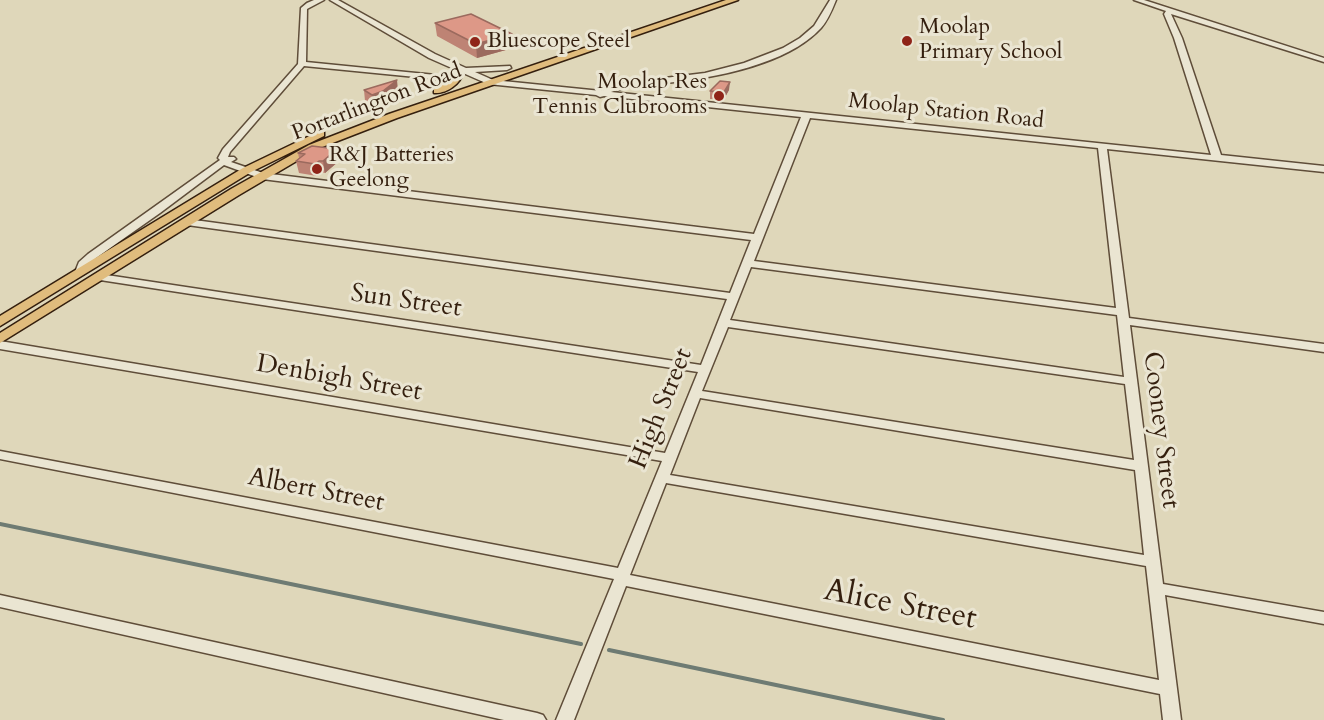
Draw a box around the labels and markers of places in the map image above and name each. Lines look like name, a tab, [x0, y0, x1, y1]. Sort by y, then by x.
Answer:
place label: Moolap Primary School	[919, 15, 1062, 66]
place label: Bluescope Steel	[487, 29, 630, 55]
marker: Moolap Primary School	[900, 34, 914, 48]
marker: Bluescope Steel	[468, 35, 482, 49]
place label: Moolap Res Tennis Clubrooms	[532, 70, 707, 122]
marker: Moolap Res Tennis Clubrooms	[712, 89, 726, 103]
place label: R&J Batteries Geelong	[329, 143, 454, 194]
marker: R&J Batteries Geelong	[310, 162, 324, 176]

